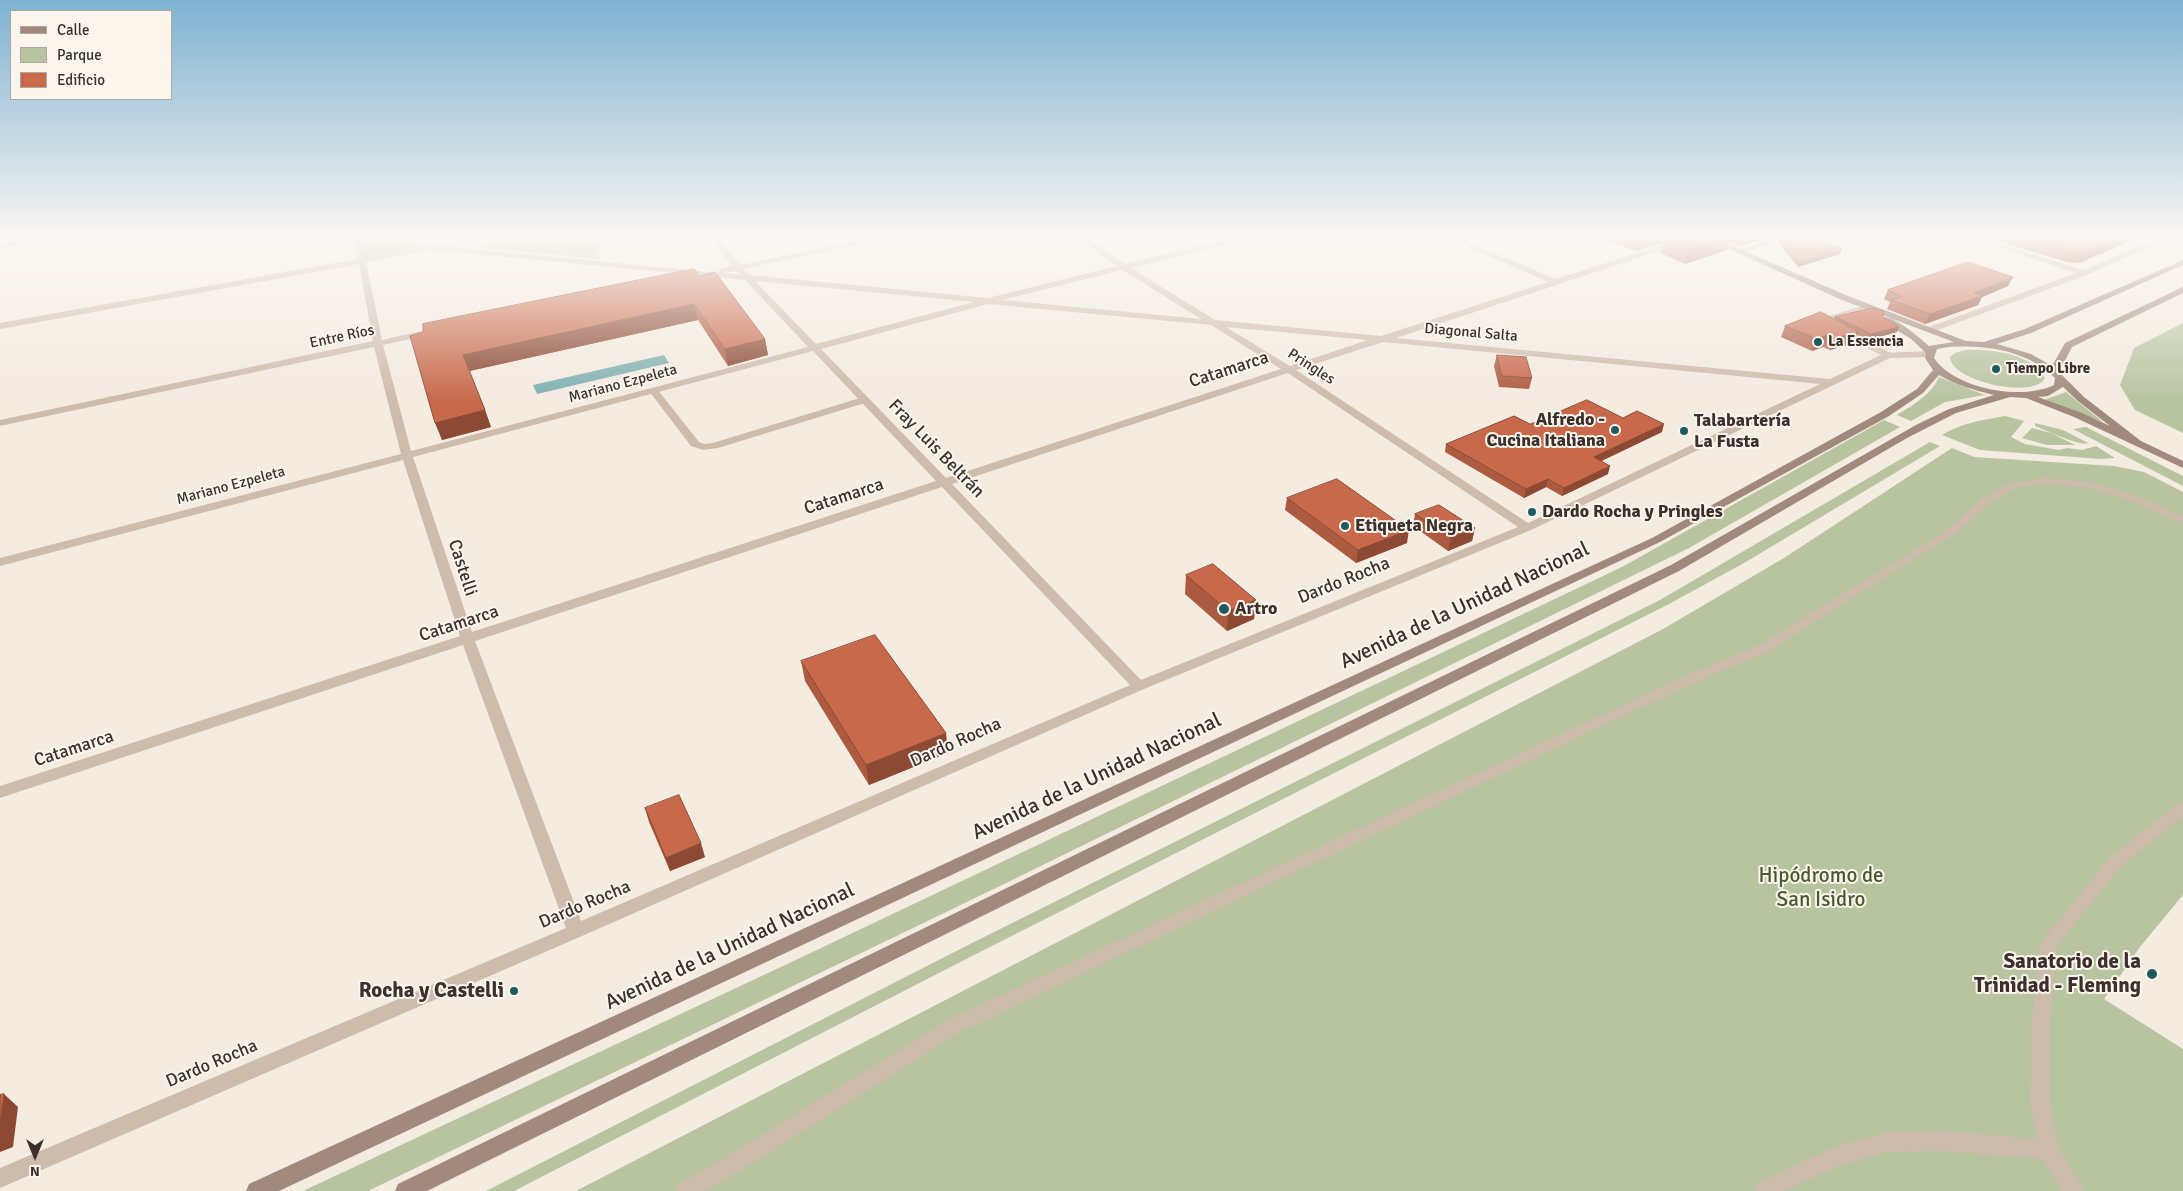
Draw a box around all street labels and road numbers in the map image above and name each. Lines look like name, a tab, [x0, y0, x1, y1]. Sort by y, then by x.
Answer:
street label: Diagonal Salta	[1424, 320, 1518, 346]
street label: Entre Ríos	[308, 321, 376, 353]
street label: Pringles	[1284, 345, 1338, 389]
street label: Catamarca	[1186, 347, 1272, 393]
street label: Mariano Ezpeleta	[567, 361, 679, 407]
street label: Fray Luis Beltrán	[883, 395, 989, 503]
street label: Mariano Ezpeleta	[175, 463, 287, 509]
street label: Catamarca	[801, 474, 887, 520]
street label: Castelli	[443, 537, 481, 599]
street label: Avenida de la Unidad Nacional	[1336, 537, 1594, 675]
street label: Dardo Rocha	[1295, 553, 1393, 609]
street label: Catamarca	[416, 601, 502, 647]
street label: Avenida de la Unidad Nacional	[968, 708, 1226, 846]
street label: Dardo Rocha	[907, 713, 1005, 773]
street label: Catamarca	[31, 726, 117, 772]
street label: Dardo Rocha	[536, 876, 634, 934]
street label: Avenida de la Unidad Nacional	[601, 878, 859, 1016]
street label: Dardo Rocha	[163, 1035, 261, 1093]

